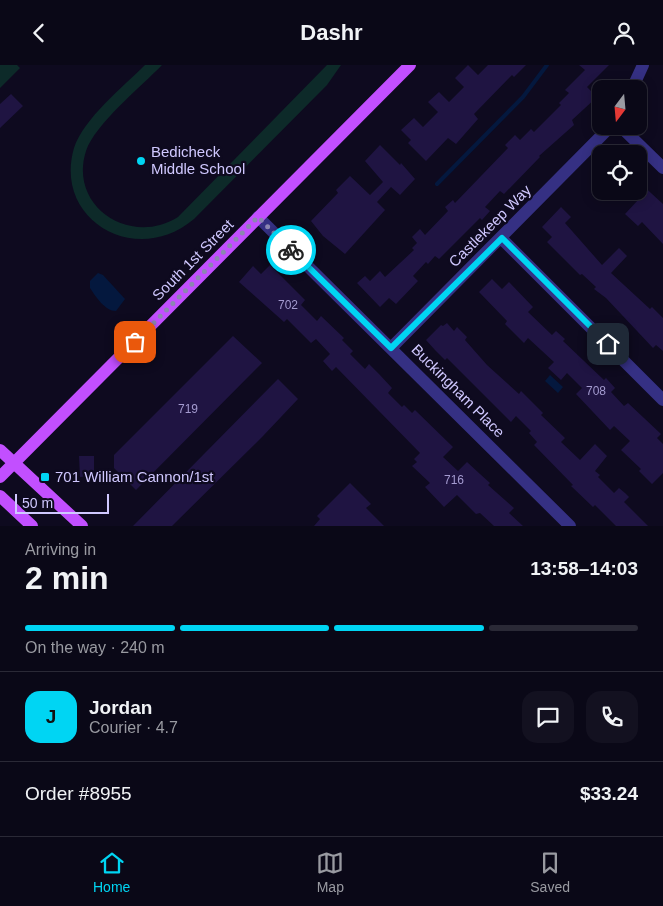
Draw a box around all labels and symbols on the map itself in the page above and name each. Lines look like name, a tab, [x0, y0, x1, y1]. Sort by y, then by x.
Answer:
north arrow	[592, 80, 648, 135]
place label: Bedicheck Middle School	[151, 143, 245, 177]
marker: Bedicheck Middle School	[135, 155, 147, 167]
street label: Castlekeep Way	[445, 181, 534, 270]
street label: South 1st Street	[149, 215, 237, 304]
courier	[266, 225, 316, 275]
house number: 702	[278, 298, 298, 312]
pin	[114, 321, 156, 363]
pin	[587, 323, 629, 365]
street label: Buckingham Place	[408, 341, 508, 441]
house number: 708	[586, 384, 606, 398]
house number: 719	[178, 402, 198, 416]
place label: 701 William Cannon/1st	[55, 468, 214, 485]
marker: 701 William Cannon/1st	[39, 471, 51, 483]
house number: 716	[444, 473, 464, 487]
scale bar	[15, 491, 109, 514]

